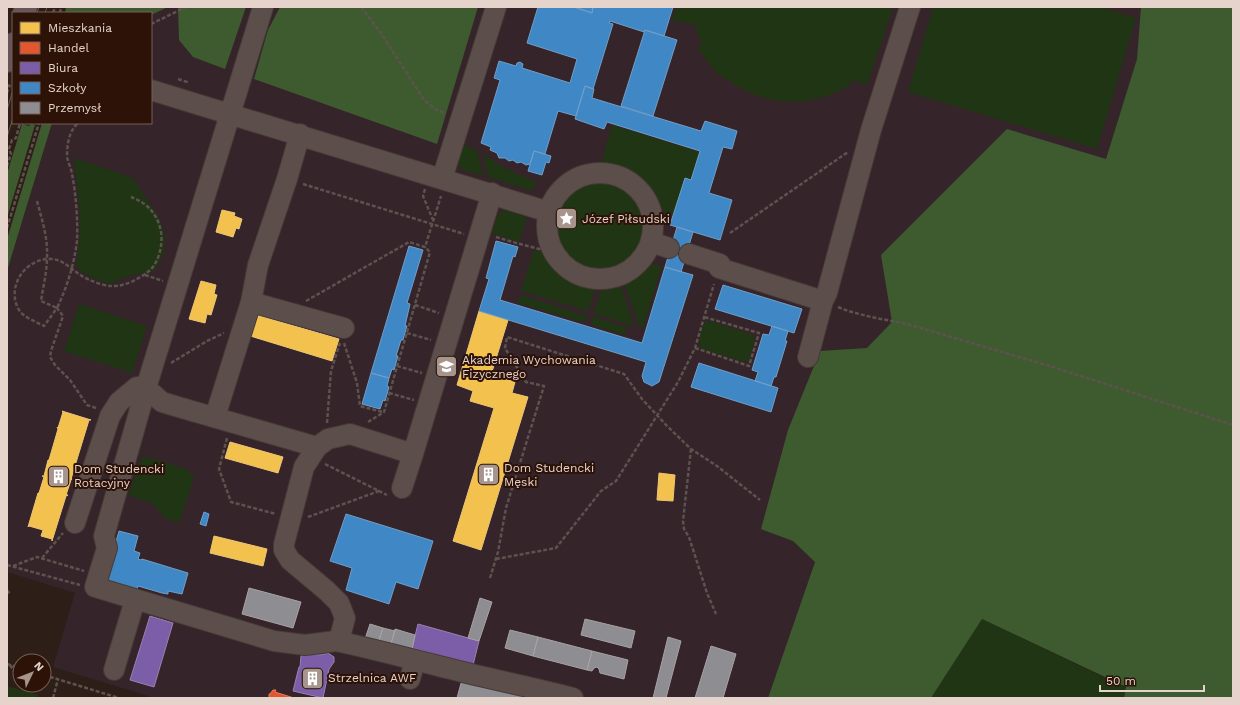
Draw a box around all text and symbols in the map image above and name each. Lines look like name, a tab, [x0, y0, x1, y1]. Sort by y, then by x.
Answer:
legend	[12, 12, 152, 124]
text: Mieszkania	[48, 21, 112, 35]
text: Handel	[48, 41, 89, 55]
text: Biura	[48, 61, 78, 75]
text: Szkoły	[48, 81, 87, 95]
text: Przemysł	[48, 101, 102, 115]
place icon: Józef Piłsudski	[554, 206, 580, 232]
place label: Józef Piłsudski	[582, 212, 670, 226]
place label: Akademia Wychowania Fizycznego	[462, 353, 596, 381]
school or university icon: Akademia Wychowania Fizycznego	[433, 354, 459, 380]
place label: Dom Studencki Męski	[504, 461, 594, 489]
place label: Dom Studencki Rotacyjny	[74, 462, 164, 490]
building icon: Dom Studencki Męski	[476, 462, 502, 488]
building icon: Dom Studencki Rotacyjny	[45, 463, 71, 489]
north arrow	[12, 653, 52, 693]
text: N	[31, 659, 46, 674]
building icon: Strzelnica AWF	[299, 665, 325, 691]
scale bar	[1100, 667, 1204, 693]
place label: Strzelnica AWF	[328, 671, 416, 685]
text: 50 m	[1106, 674, 1136, 688]

